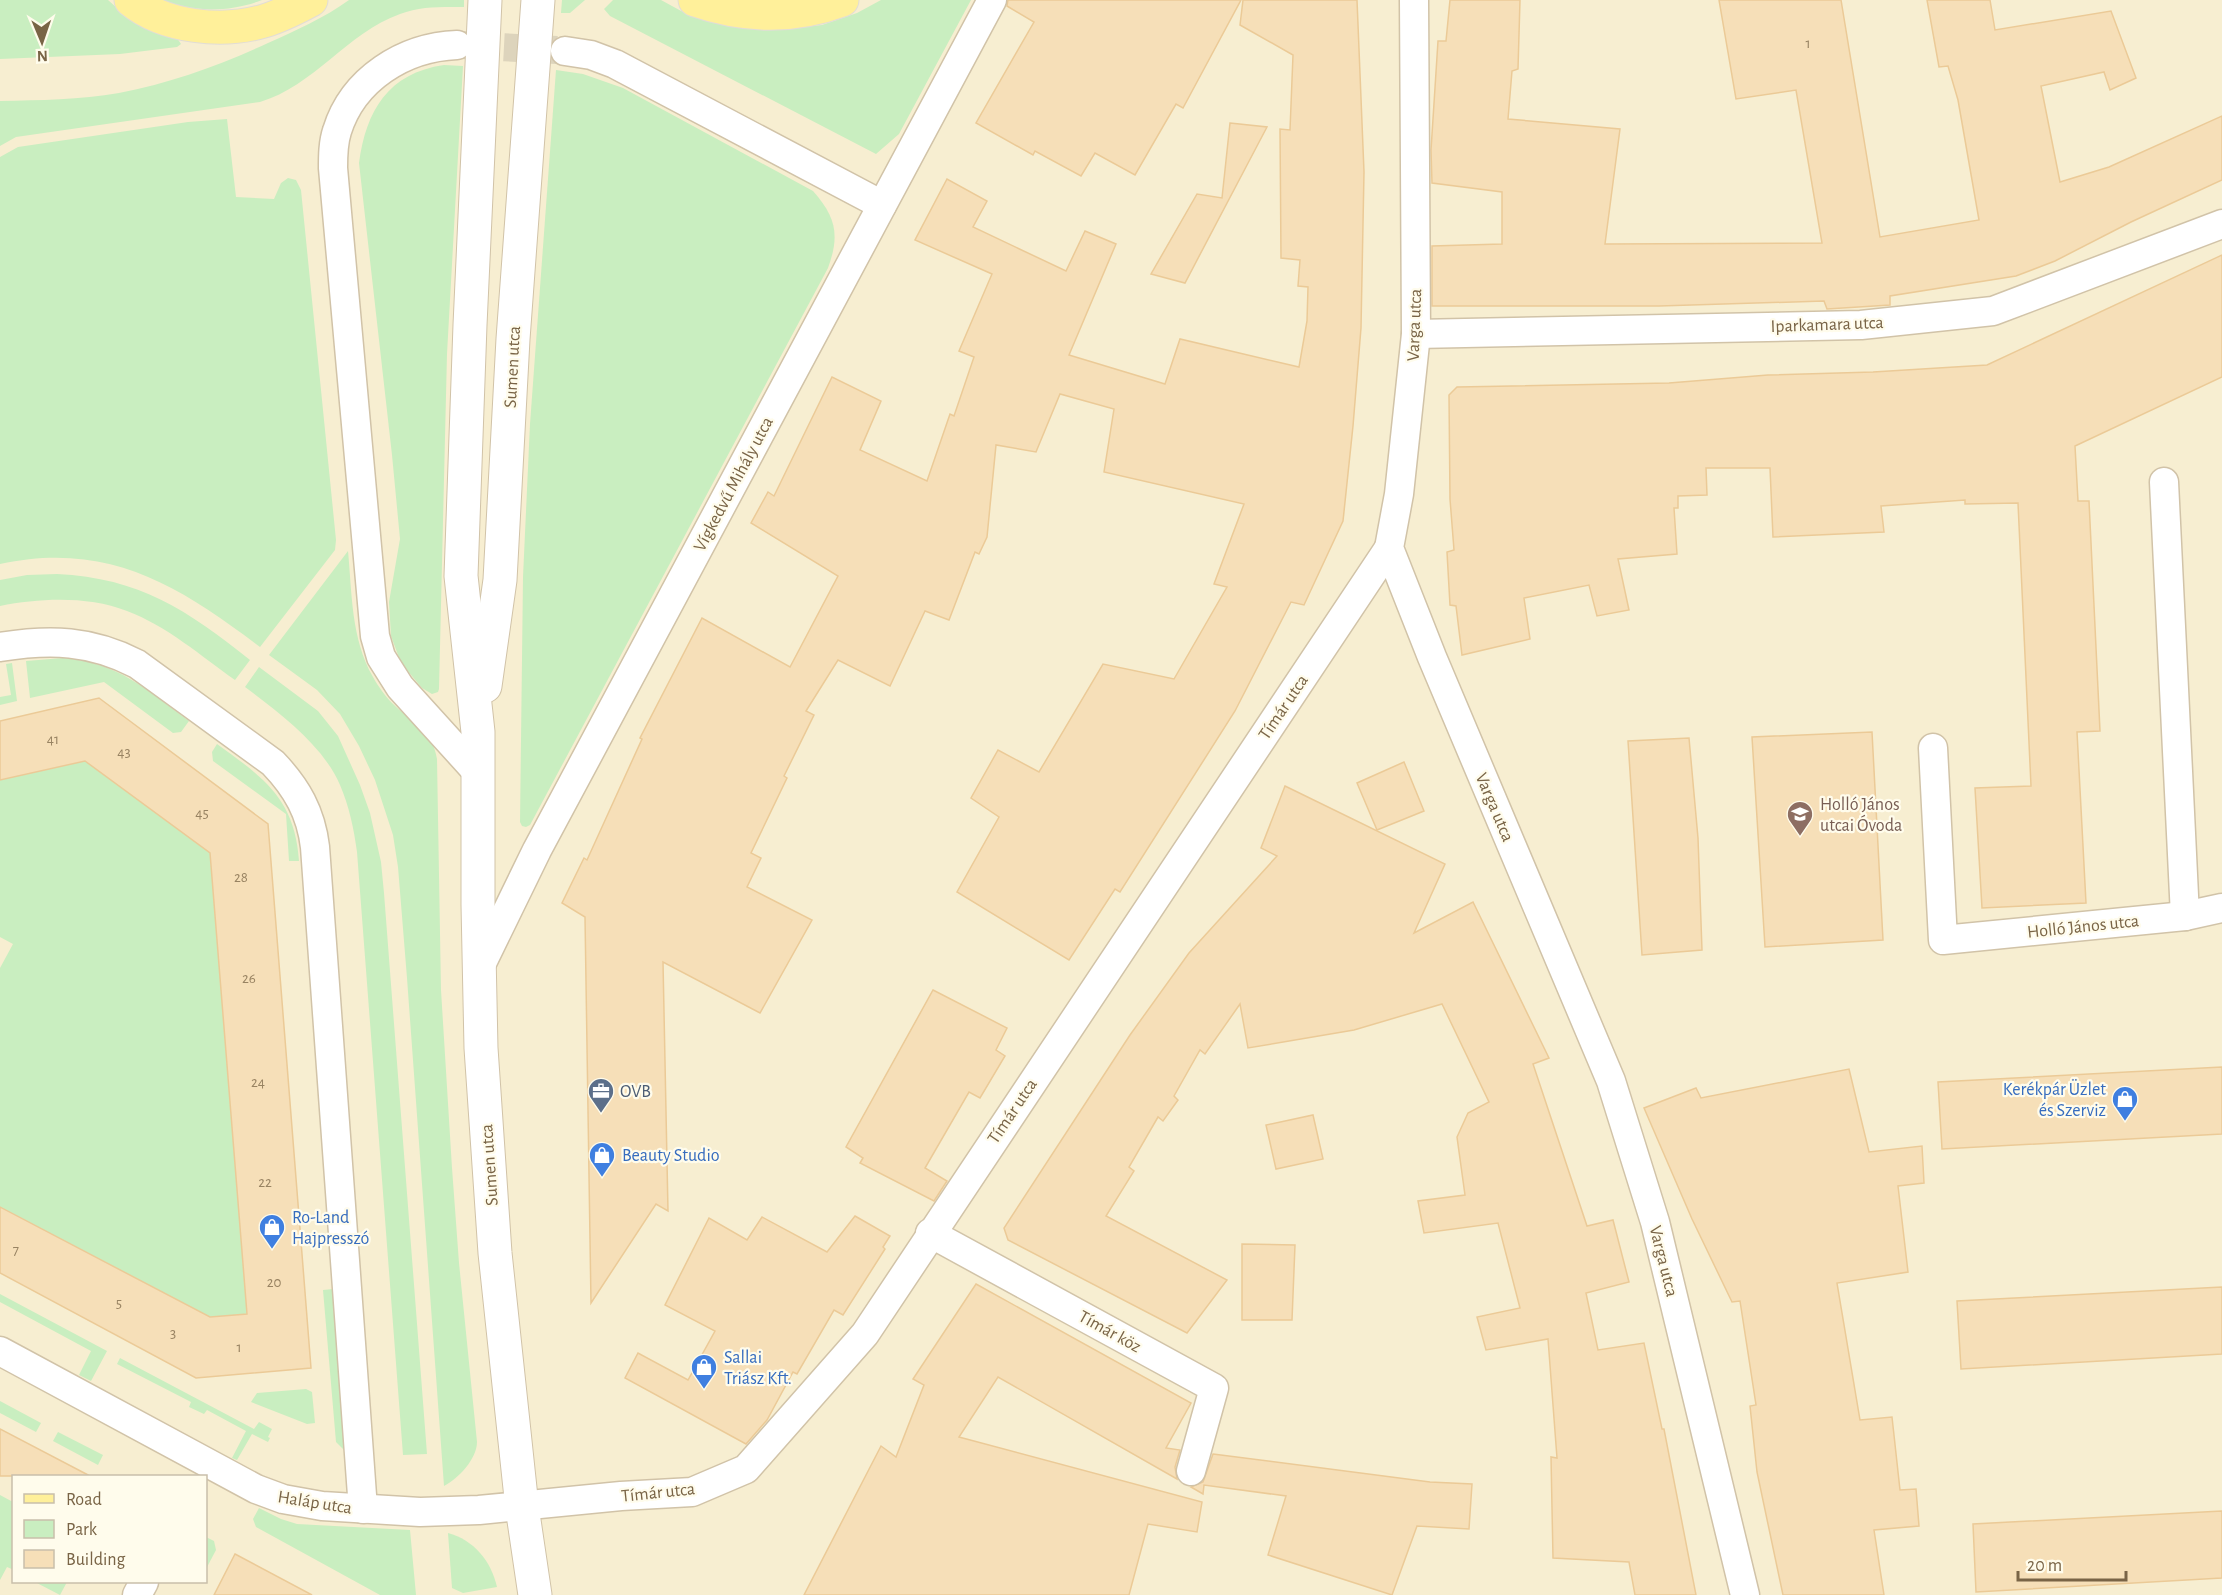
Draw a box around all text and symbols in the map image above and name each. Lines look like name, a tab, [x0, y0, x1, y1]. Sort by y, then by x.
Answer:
north arrow	[12, 12, 72, 72]
house number: 1	[1805, 36, 1811, 51]
text: N	[37, 48, 48, 64]
street label: Varga utca	[1405, 288, 1425, 362]
street label: Iparkamara utca	[1770, 314, 1884, 336]
street label: Sumen utca	[502, 326, 524, 409]
street label: Vígkedvű Mihály utca	[691, 414, 777, 555]
street label: Tímár utca	[1256, 672, 1312, 743]
house number: 41	[47, 732, 59, 747]
house number: 43	[117, 745, 131, 760]
street label: Varga utca	[1472, 770, 1517, 844]
place label: Holló János utcai Óvoda	[1820, 796, 1902, 835]
school or university icon: Holló János utcai Óvoda	[1785, 799, 1815, 837]
house number: 45	[195, 806, 209, 821]
house number: 28	[234, 870, 248, 885]
street label: Holló János utca	[2026, 912, 2140, 942]
house number: 26	[242, 971, 256, 986]
house number: 24	[251, 1075, 265, 1090]
office icon: OVB	[586, 1076, 616, 1114]
street label: Tímár utca	[985, 1076, 1041, 1147]
place label: Kerékpár Üzlet és Szerviz	[2003, 1079, 2106, 1120]
place label: OVB	[620, 1083, 651, 1101]
shop icon: Kerékpár Üzlet és Szerviz	[2110, 1084, 2140, 1122]
street label: Sumen utca	[478, 1123, 502, 1207]
shop icon: Beauty Studio	[587, 1140, 617, 1178]
place label: Beauty Studio	[622, 1147, 720, 1165]
house number: 22	[258, 1175, 272, 1190]
place label: Ro-Land Hajpresszó	[292, 1209, 370, 1248]
shop icon: Ro-Land Hajpresszó	[257, 1212, 287, 1250]
street label: Varga utca	[1646, 1224, 1681, 1299]
house number: 7	[13, 1243, 19, 1258]
house number: 20	[267, 1275, 281, 1290]
house number: 5	[116, 1296, 122, 1311]
street label: Tímár köz	[1075, 1307, 1144, 1356]
house number: 3	[170, 1326, 176, 1341]
house number: 1	[236, 1340, 242, 1355]
place label: Sallai Triász Kft.	[724, 1349, 792, 1388]
shop icon: Sallai Triász Kft.	[689, 1352, 719, 1390]
legend	[12, 1475, 207, 1583]
street label: Tímár utca	[620, 1480, 696, 1506]
street label: Haláp utca	[276, 1488, 353, 1518]
text: Road	[66, 1491, 102, 1509]
text: Park	[66, 1521, 98, 1539]
scale bar	[2018, 1544, 2126, 1582]
text: Building	[66, 1551, 126, 1569]
text: 20 m	[2027, 1557, 2062, 1575]

